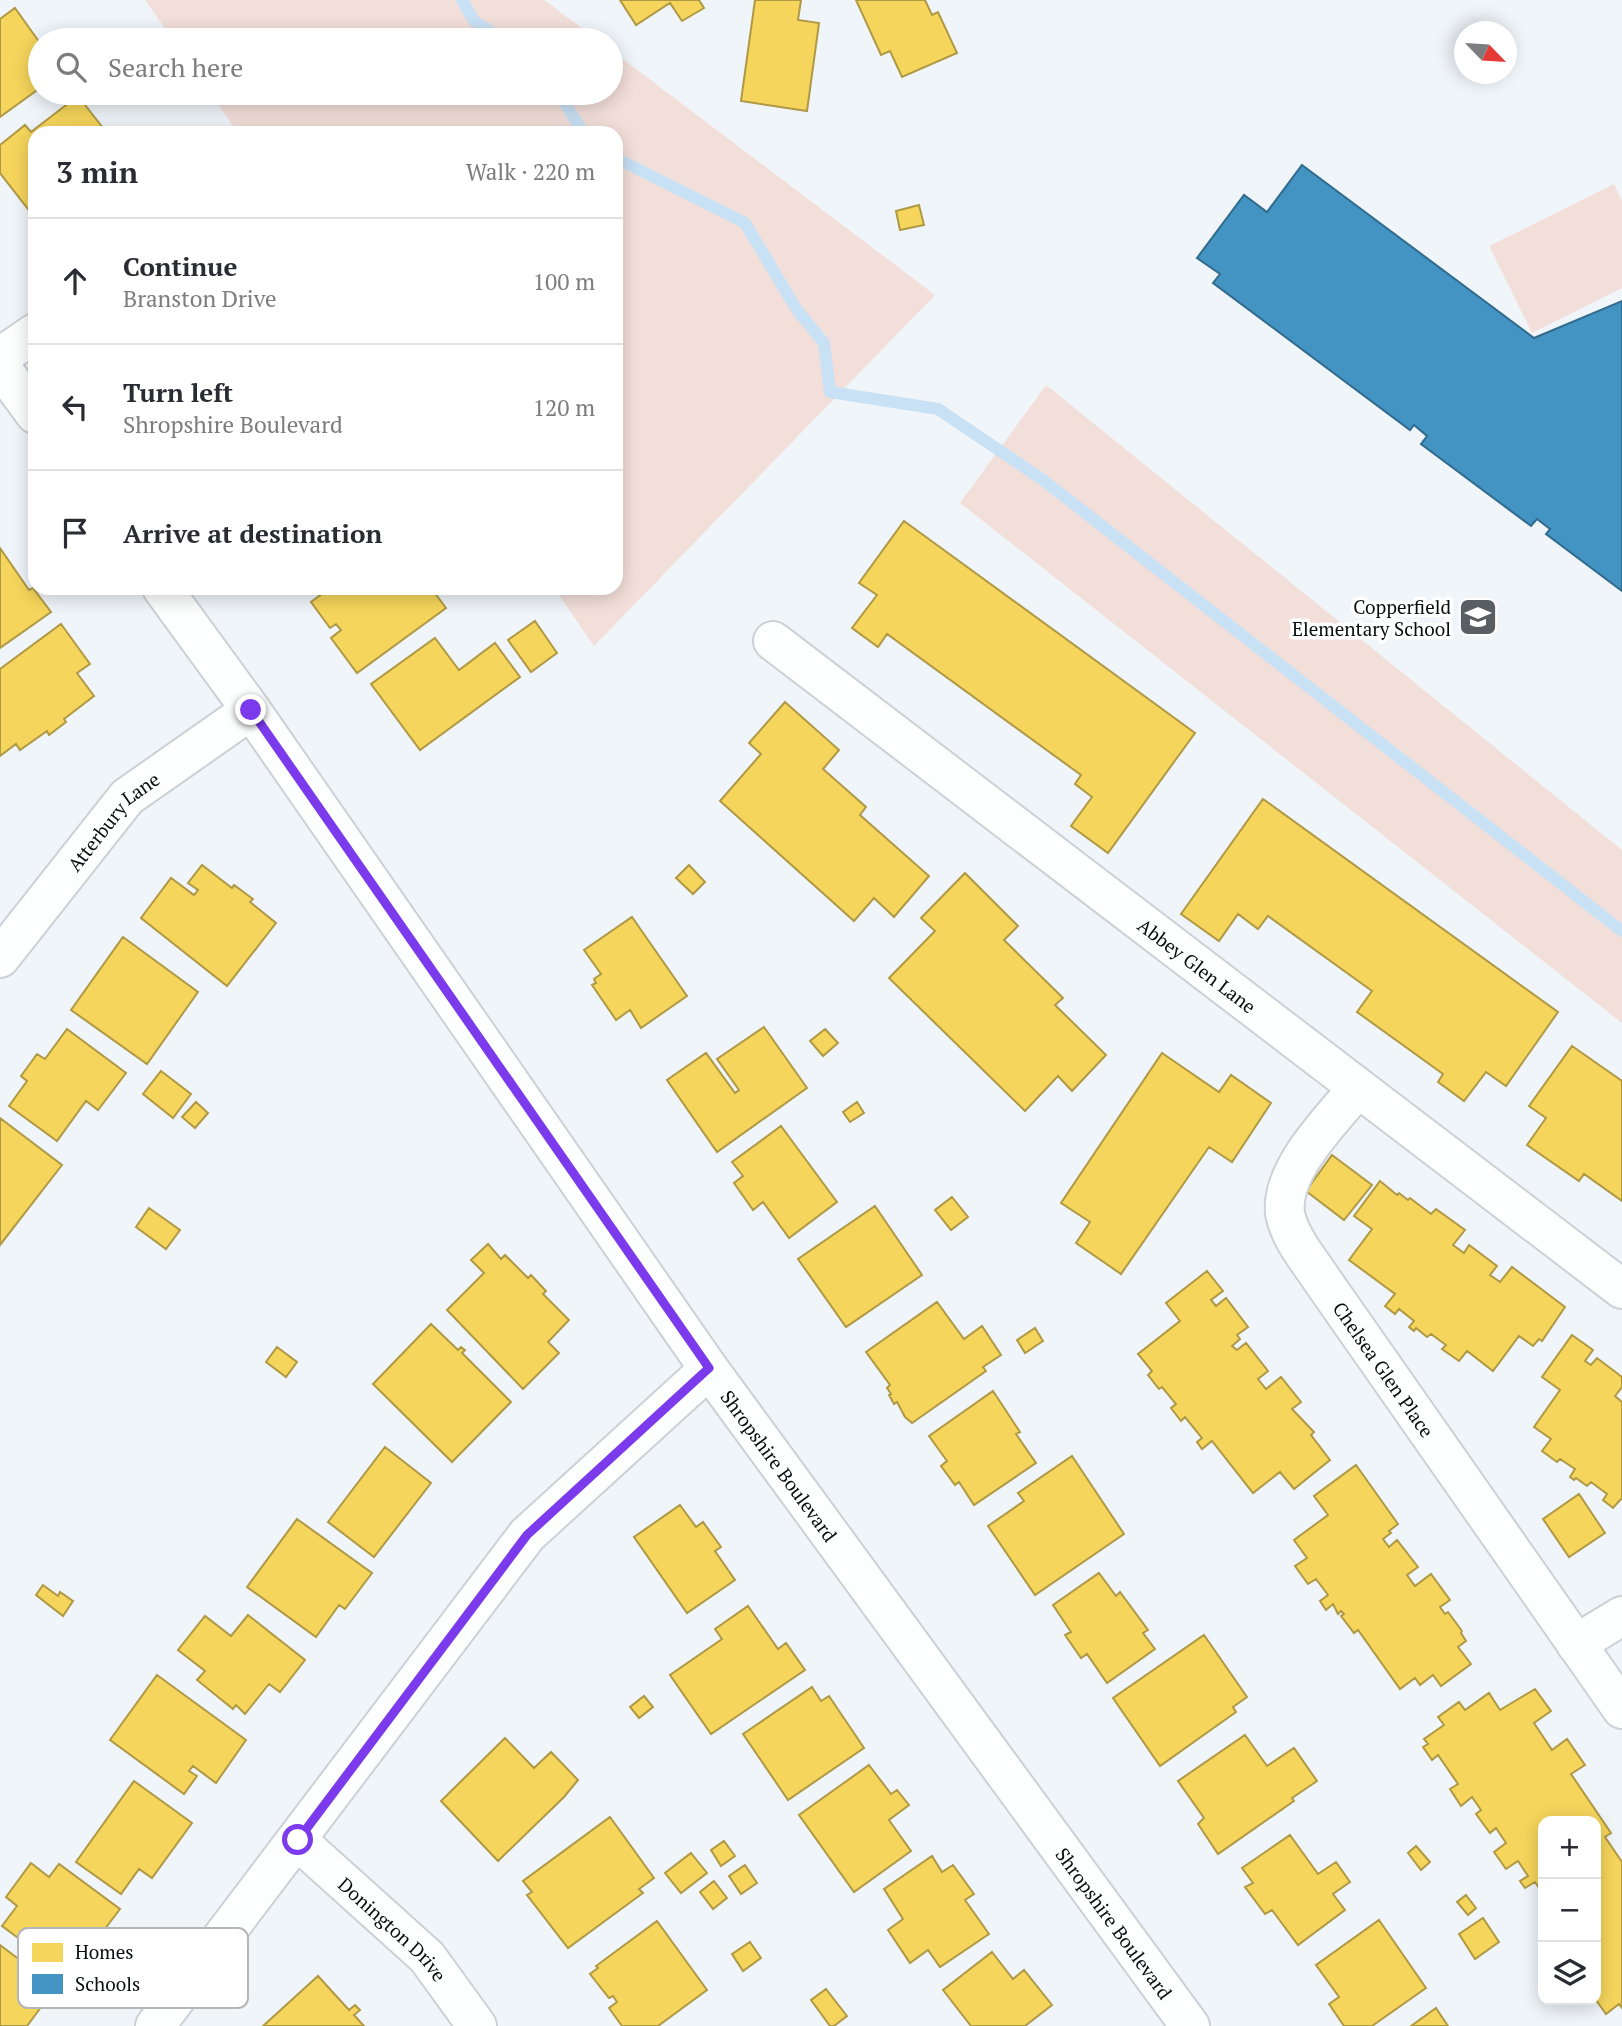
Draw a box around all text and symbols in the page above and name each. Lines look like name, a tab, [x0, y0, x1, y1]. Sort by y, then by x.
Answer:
north arrow	[1454, 21, 1517, 84]
search box	[28, 28, 623, 105]
icon: search	[52, 48, 90, 86]
text: Search here	[108, 50, 243, 84]
text: 3 min	[56, 152, 138, 192]
text: Walk · 220 m	[466, 156, 595, 187]
text: Continue	[123, 249, 237, 283]
icon: ahead	[56, 262, 94, 300]
text: 100 m	[533, 266, 595, 297]
text: Branston Drive	[123, 283, 277, 314]
text: Turn left	[123, 375, 233, 409]
icon: left	[56, 388, 94, 426]
text: 120 m	[533, 392, 595, 423]
text: Shropshire Boulevard	[123, 409, 343, 440]
icon: arrive	[56, 514, 94, 552]
text: Arrive at destination	[123, 516, 382, 550]
place label: Copperfield Elementary School	[1292, 594, 1451, 641]
school or university icon: Copperfield Elementary School	[1457, 596, 1499, 638]
route end	[235, 694, 266, 725]
street label: Atterbury Lane	[61, 766, 164, 876]
street label: Abbey Glen Lane	[1133, 912, 1262, 1018]
street label: Chelsea Glen Place	[1328, 1296, 1440, 1442]
street label: Shropshire Boulevard	[716, 1385, 844, 1546]
map controls	[1538, 1816, 1601, 2005]
button: +	[1538, 1816, 1601, 1879]
route start	[282, 1824, 313, 1855]
street label: Shropshire Boulevard	[1051, 1842, 1179, 2004]
street label: Donington Drive	[334, 1871, 453, 1986]
button: −	[1538, 1879, 1601, 1942]
legend	[18, 1928, 248, 2008]
text: Homes	[75, 1939, 134, 1964]
button: layers	[1538, 1942, 1601, 2005]
text: Schools	[75, 1971, 140, 1996]

